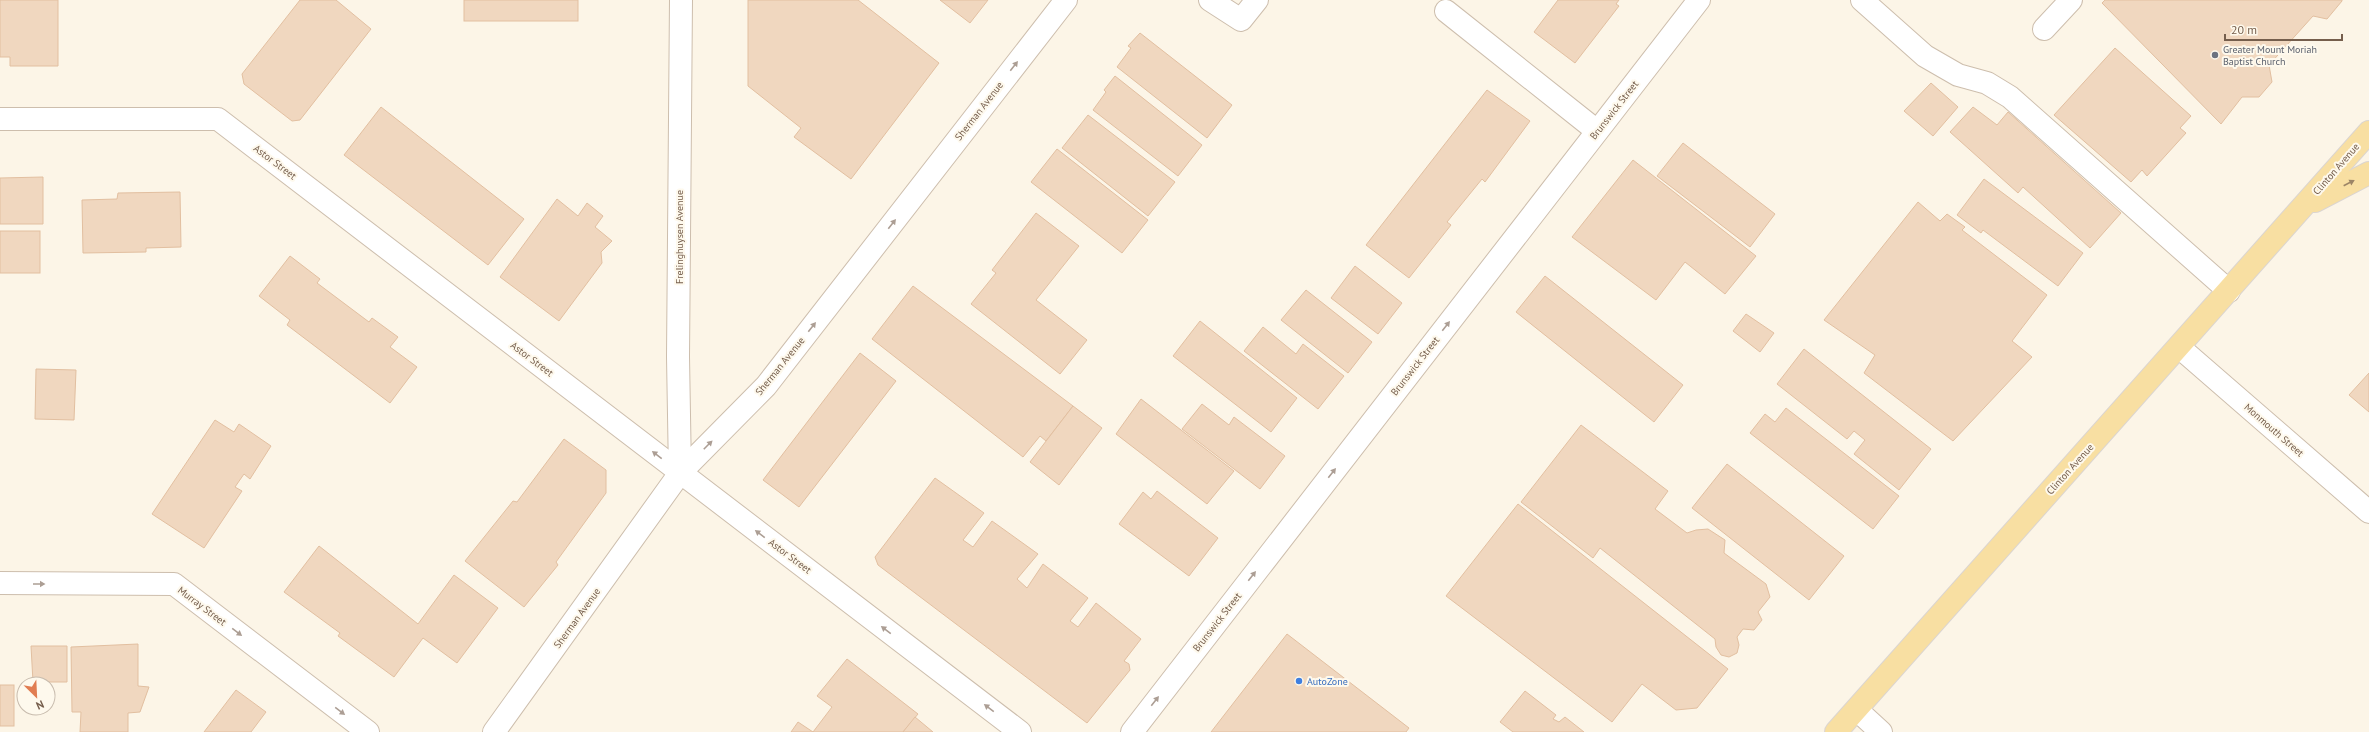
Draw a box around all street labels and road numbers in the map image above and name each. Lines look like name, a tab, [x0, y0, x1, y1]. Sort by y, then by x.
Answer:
street label: Brunswick Street	[1587, 77, 1642, 142]
street label: Sherman Avenue	[952, 79, 1006, 143]
street label: Clinton Avenue	[2310, 140, 2362, 198]
street label: Astor Street	[251, 142, 299, 183]
street label: Frelinghuysen Avenue	[673, 190, 686, 284]
street label: Brunswick Street	[1388, 333, 1443, 398]
street label: Sherman Avenue	[752, 334, 808, 398]
street label: Astor Street	[508, 339, 556, 380]
street label: Monmouth Street	[2242, 401, 2307, 460]
street label: Clinton Avenue	[2044, 441, 2096, 497]
street label: Astor Street	[766, 536, 814, 577]
street label: Murray Street	[175, 583, 229, 629]
street label: Sherman Avenue	[551, 585, 603, 651]
street label: Brunswick Street	[1190, 589, 1245, 654]

